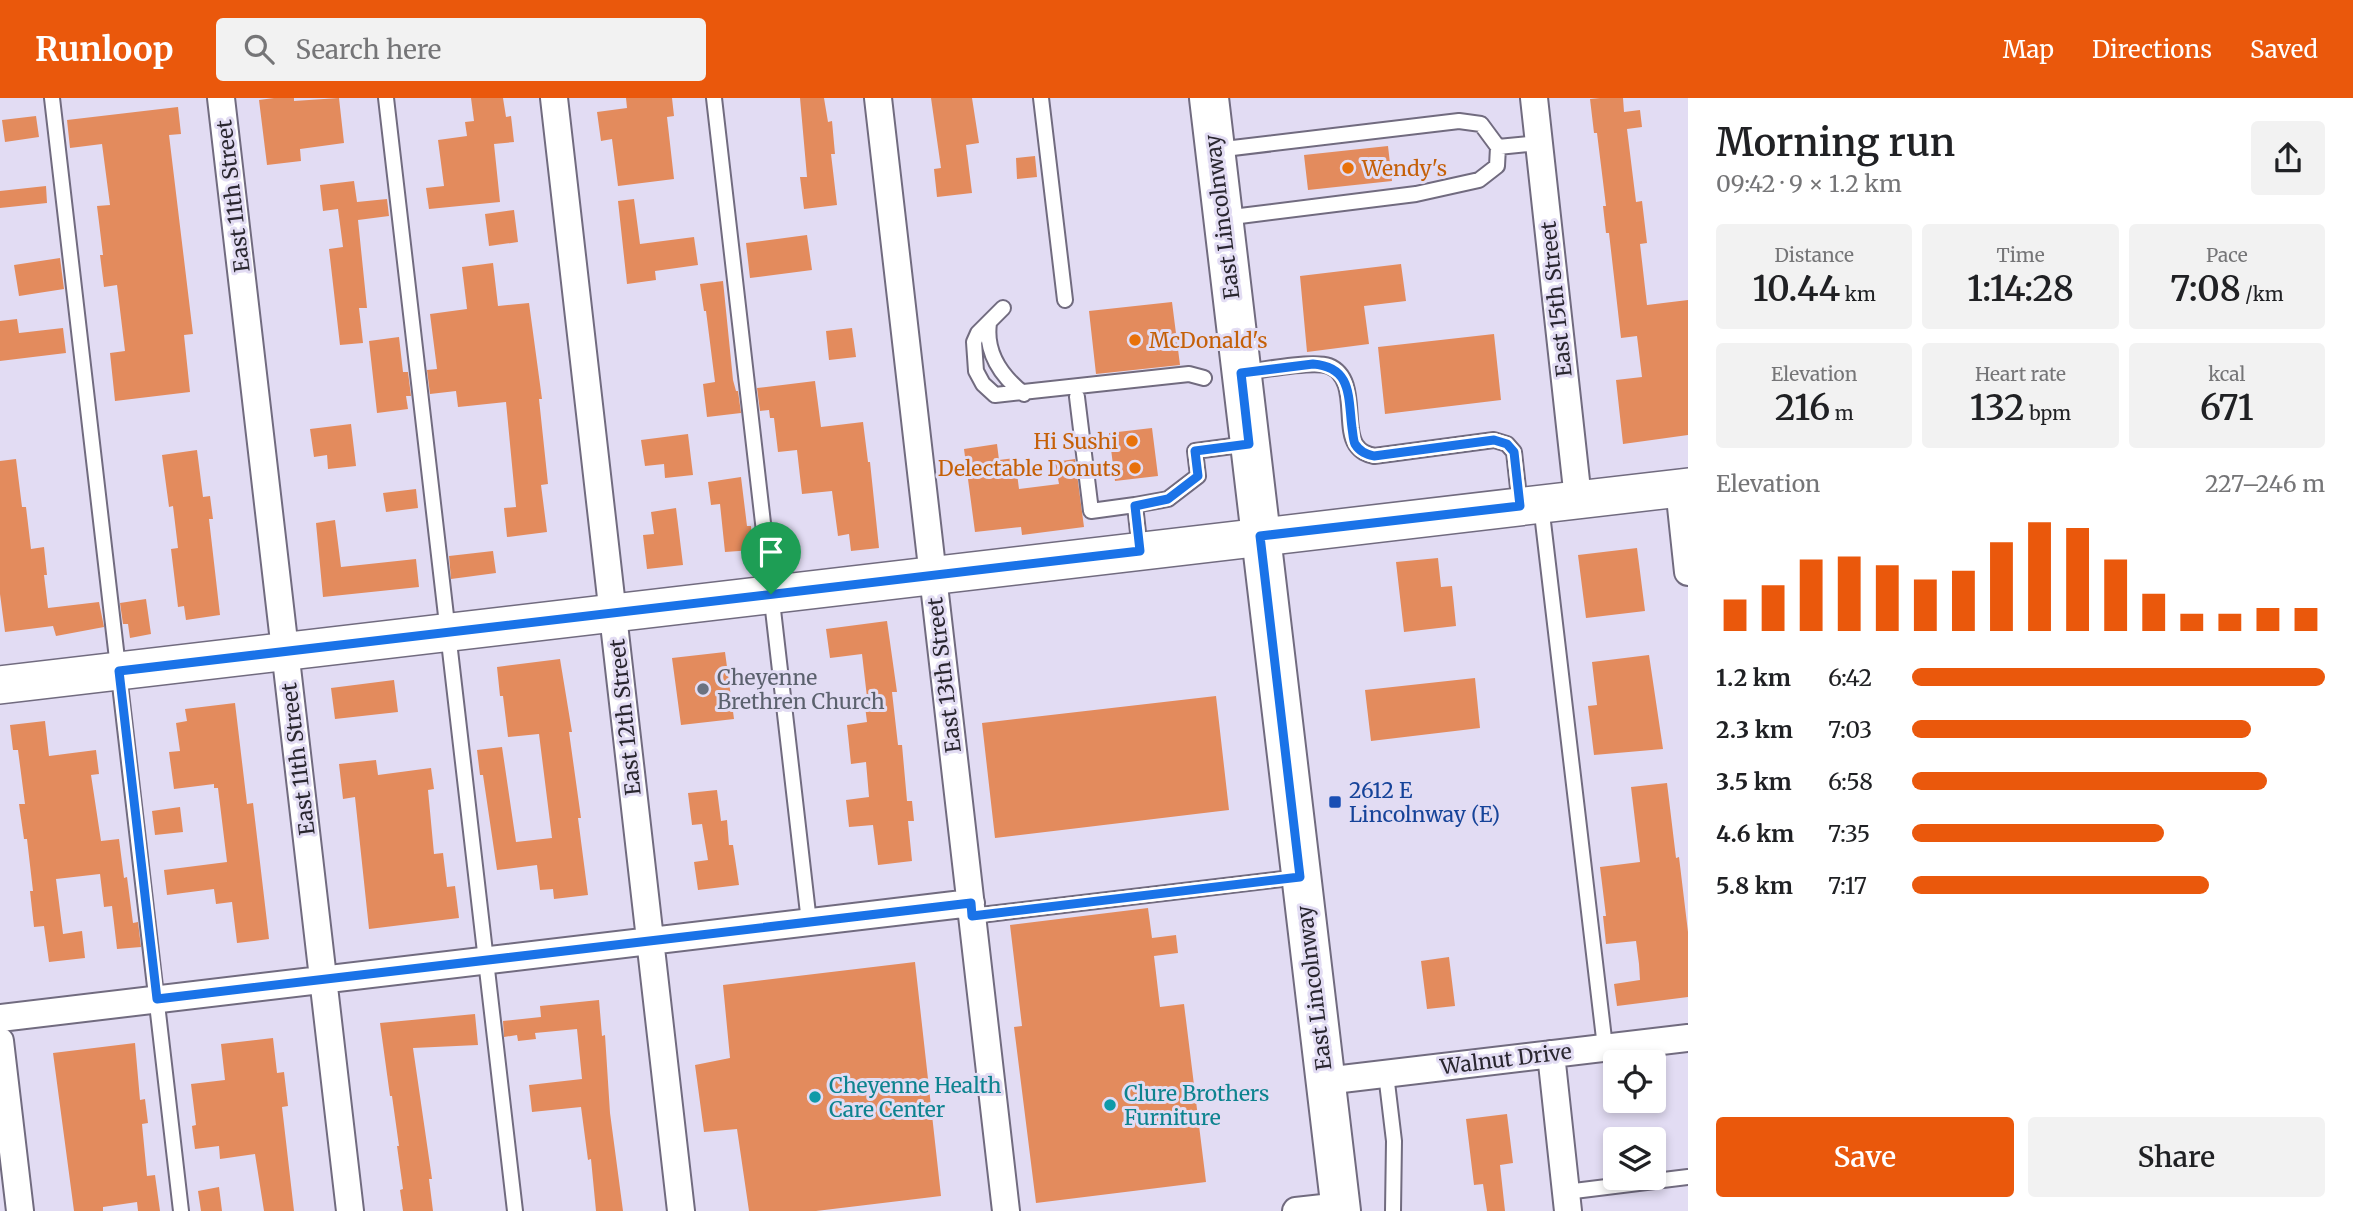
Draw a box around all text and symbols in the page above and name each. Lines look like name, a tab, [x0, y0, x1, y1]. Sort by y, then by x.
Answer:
search box	[216, 18, 706, 81]
text: Runloop	[35, 29, 174, 70]
icon: search	[240, 30, 278, 68]
text: Search here	[296, 33, 441, 66]
text: Map	[2003, 34, 2054, 65]
text: Directions	[2092, 34, 2212, 65]
text: Saved	[2250, 34, 2318, 65]
street label: East 11th Street	[210, 118, 256, 274]
text: Morning run	[1716, 119, 1955, 166]
button: share	[2251, 121, 2325, 195]
street label: East Lincolnway	[1198, 132, 1246, 301]
place label: Wendy's	[1361, 155, 1447, 182]
marker: Wendy's	[1340, 160, 1356, 176]
text: 09:42 · 9 × 1.2 km	[1716, 169, 1902, 198]
street label: East 15th Street	[1534, 220, 1578, 378]
text: Distance	[1774, 243, 1854, 267]
text: Time	[1996, 243, 2045, 267]
text: Pace	[2206, 243, 2248, 267]
text: 10.44	[1753, 267, 1840, 311]
text: 1:14:28	[1967, 267, 2074, 311]
text: 7:08	[2170, 267, 2241, 311]
text: km	[1840, 282, 1876, 306]
text: /km	[2241, 282, 2284, 306]
place label: McDonald's	[1149, 327, 1268, 354]
marker: McDonald's	[1127, 332, 1143, 348]
text: Elevation	[1771, 362, 1857, 386]
text: Heart rate	[1975, 362, 2066, 386]
text: kcal	[2208, 362, 2246, 386]
text: 216	[1775, 386, 1830, 430]
text: 132	[1970, 386, 2025, 430]
text: 671	[2200, 386, 2254, 430]
text: m	[1830, 401, 1854, 425]
text: bpm	[2025, 401, 2071, 425]
place label: Hi Sushi	[1034, 428, 1118, 455]
marker: Hi Sushi	[1124, 433, 1140, 449]
place label: Delectable Donuts	[938, 455, 1121, 482]
marker: Delectable Donuts	[1127, 460, 1143, 476]
text: Elevation	[1716, 469, 1820, 498]
text: 227–246 m	[2205, 469, 2325, 498]
pin	[741, 522, 801, 594]
icon: arrive	[752, 533, 790, 571]
street label: East 13th Street	[921, 596, 967, 754]
street label: East 12th Street	[603, 637, 647, 797]
text: 1.2 km	[1716, 663, 1791, 692]
text: 6:42	[1828, 663, 1872, 692]
place label: Cheyenne Brethren Church	[717, 664, 885, 715]
street label: East 11th Street	[275, 681, 321, 837]
marker: Cheyenne Brethren Church	[695, 681, 711, 697]
text: 2.3 km	[1716, 715, 1793, 744]
text: 7:03	[1828, 715, 1872, 744]
text: 3.5 km	[1716, 767, 1792, 796]
text: 6:58	[1828, 767, 1873, 796]
place label: 2612 E Lincolnway (E)	[1349, 777, 1500, 828]
marker: 2612 E Lincolnway (E)	[1327, 794, 1343, 810]
text: 4.6 km	[1716, 819, 1794, 848]
text: 7:35	[1828, 819, 1870, 848]
text: 5.8 km	[1716, 871, 1793, 900]
text: 7:17	[1828, 871, 1867, 900]
street label: East Lincolnway	[1290, 903, 1338, 1072]
street label: Walnut Drive	[1438, 1038, 1573, 1081]
map controls	[1603, 1050, 1666, 1190]
button: locate	[1603, 1050, 1666, 1113]
place label: Cheyenne Health Care Center	[829, 1072, 1001, 1123]
place label: Clure Brothers Furniture	[1124, 1080, 1269, 1131]
marker: Cheyenne Health Care Center	[807, 1089, 823, 1105]
marker: Clure Brothers Furniture	[1102, 1097, 1118, 1113]
button: Save	[1716, 1117, 2014, 1197]
button: Share	[2028, 1117, 2325, 1197]
button: layers	[1603, 1127, 1666, 1190]

